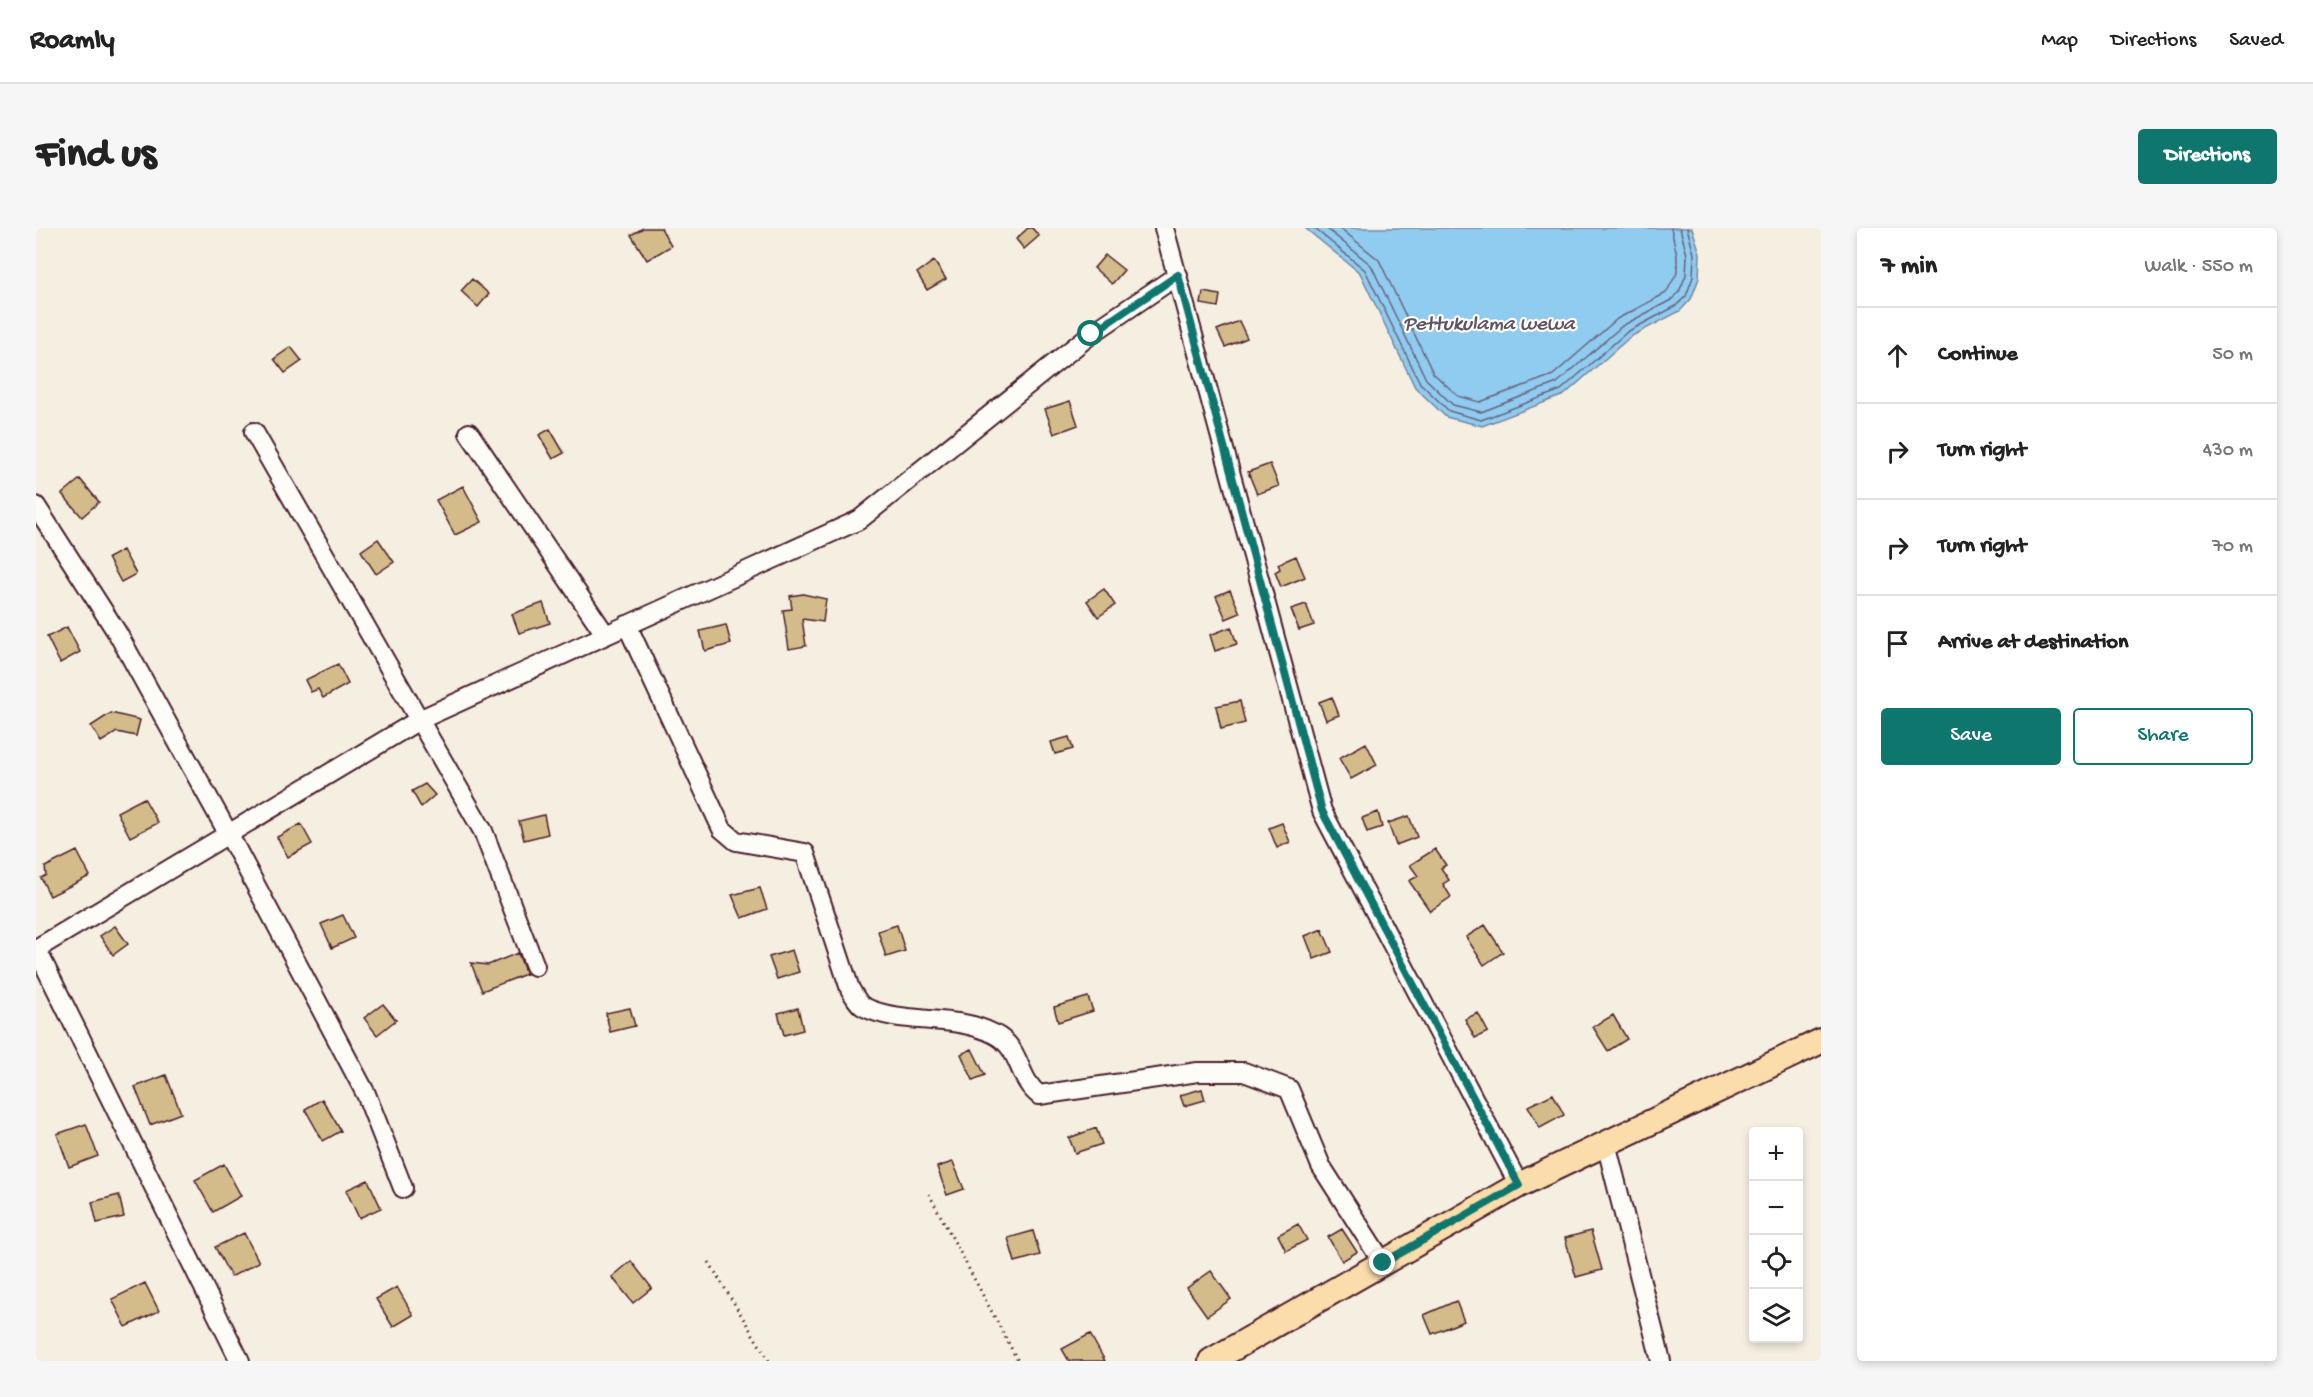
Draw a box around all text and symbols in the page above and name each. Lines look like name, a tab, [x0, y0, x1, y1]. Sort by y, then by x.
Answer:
text: Roamly	[30, 25, 115, 58]
text: Map	[2041, 29, 2078, 54]
text: Directions	[2111, 29, 2196, 54]
text: Saved	[2229, 29, 2283, 54]
button: Directions	[2138, 129, 2277, 184]
text: Find us	[36, 132, 156, 181]
text: 7 min	[1881, 252, 1937, 283]
text: Walk · 550 m	[2144, 256, 2253, 279]
water label: Pettukulama wewa	[1403, 313, 1576, 338]
route start	[1077, 320, 1103, 346]
icon: ahead	[1881, 339, 1914, 372]
text: Continue	[1938, 342, 2018, 368]
text: 50 m	[2212, 344, 2253, 367]
icon: right	[1881, 435, 1914, 468]
text: Turn right	[1938, 438, 2026, 464]
text: 430 m	[2203, 440, 2253, 463]
icon: right	[1881, 531, 1914, 564]
text: Turn right	[1938, 534, 2026, 560]
text: 70 m	[2212, 536, 2253, 559]
icon: arrive	[1881, 627, 1914, 660]
text: Arrive at destination	[1938, 630, 2128, 656]
button: Save	[1881, 708, 2061, 765]
button: Share	[2073, 708, 2253, 765]
map controls	[1749, 1127, 1803, 1343]
button: +	[1749, 1127, 1803, 1181]
button: −	[1749, 1181, 1803, 1235]
button: locate	[1749, 1235, 1803, 1289]
route end	[1369, 1249, 1395, 1275]
button: layers	[1749, 1289, 1803, 1343]

